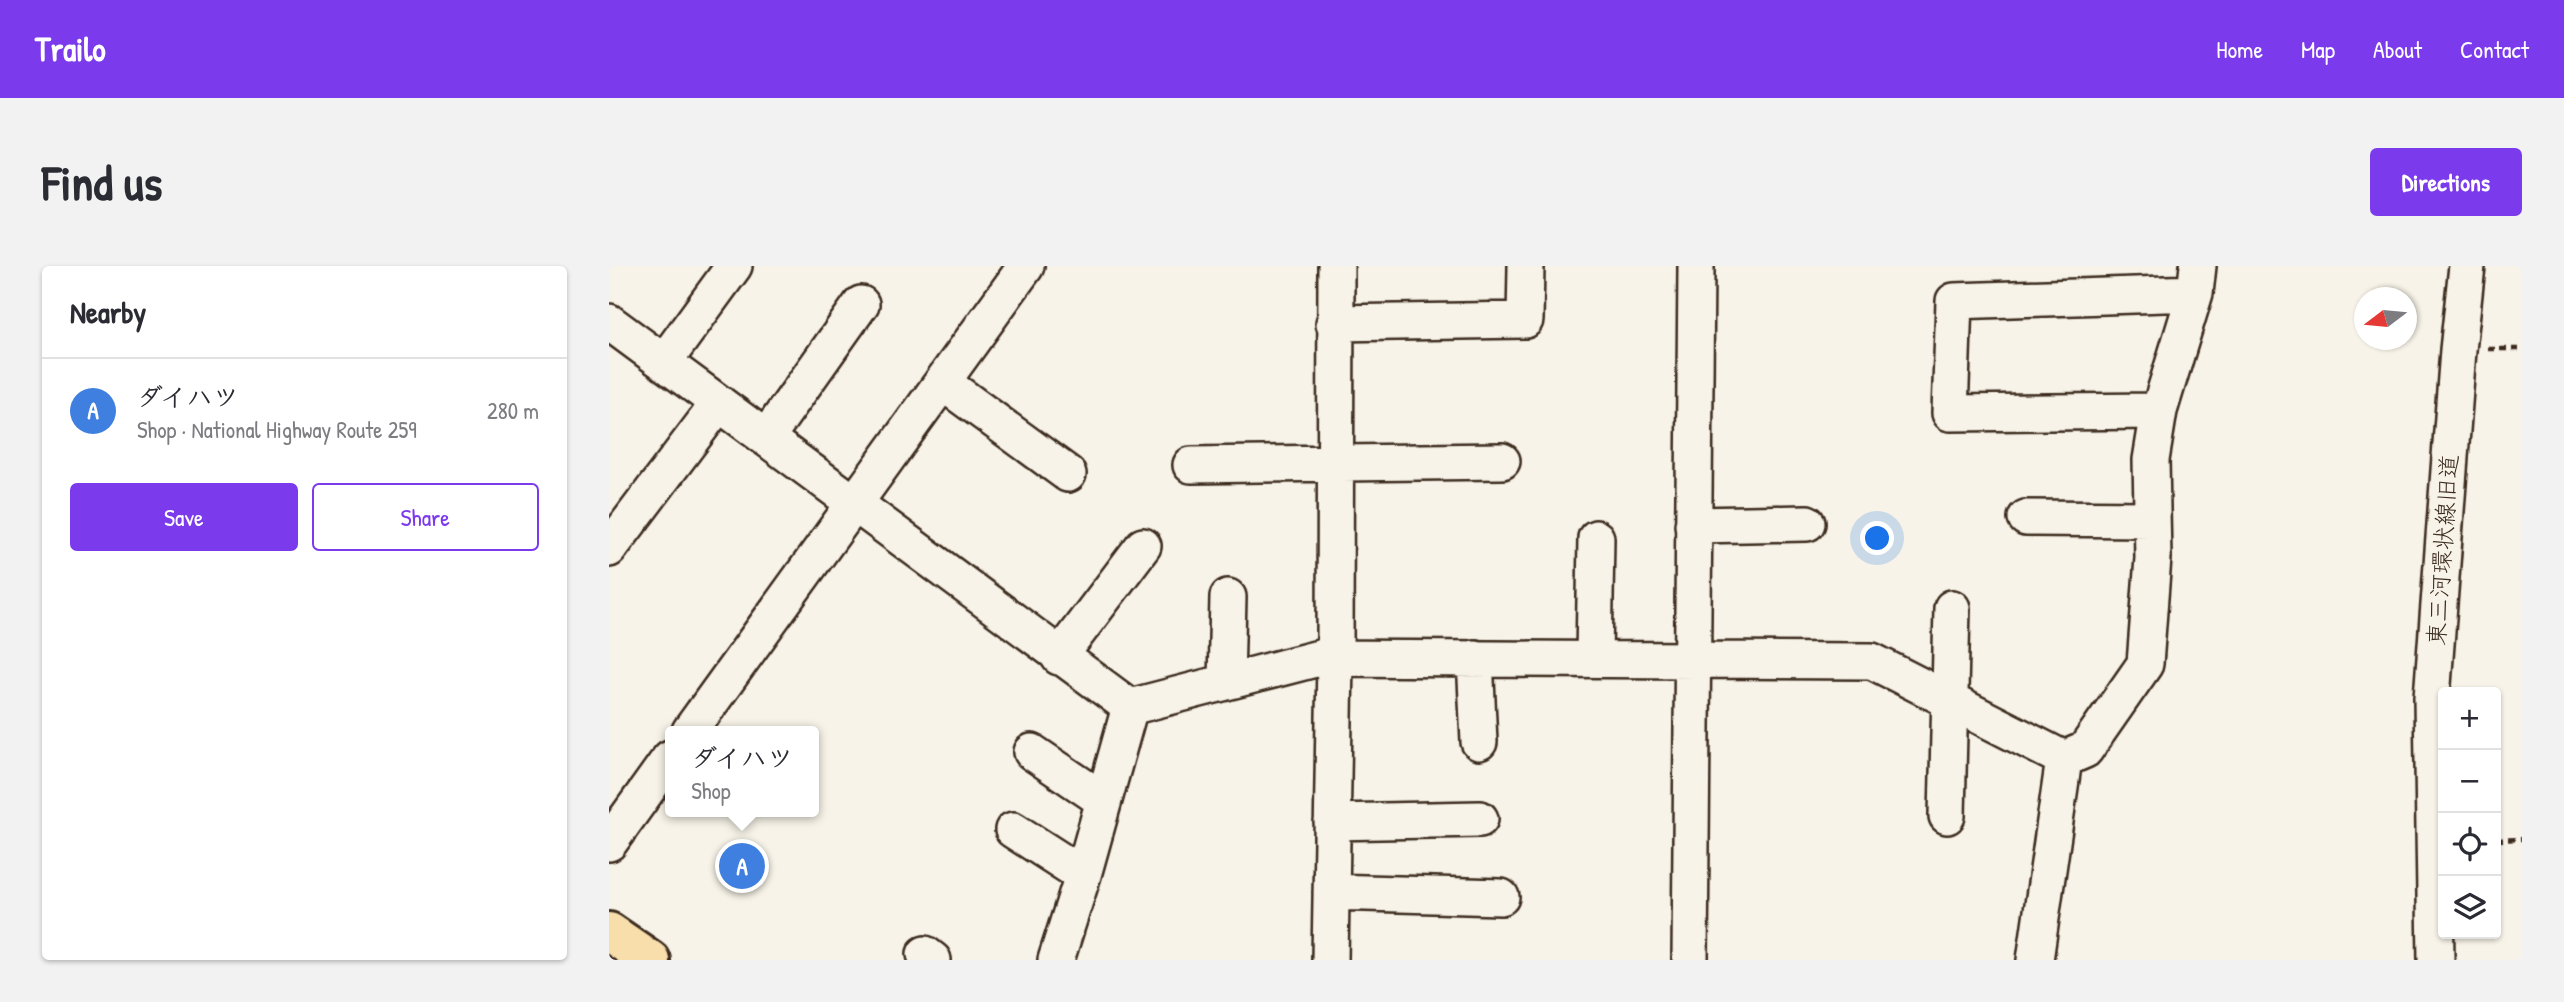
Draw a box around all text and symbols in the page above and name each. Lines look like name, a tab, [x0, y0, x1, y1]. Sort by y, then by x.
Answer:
text: Trailo	[35, 27, 106, 71]
text: Home	[2216, 33, 2263, 65]
text: Map	[2301, 33, 2335, 65]
text: About	[2373, 33, 2422, 65]
text: Contact	[2460, 33, 2529, 65]
button: Directions	[2370, 148, 2522, 216]
text: Find us	[42, 149, 162, 215]
north arrow	[2354, 287, 2417, 350]
text: Nearby	[70, 292, 146, 332]
text: ダイハツ	[137, 379, 238, 414]
text: A	[87, 395, 99, 426]
text: 280 m	[487, 395, 539, 426]
text: Shop · National Highway Route 259	[137, 414, 417, 445]
street label: 東三河環状線旧道	[2419, 453, 2465, 647]
button: Save	[70, 483, 298, 551]
button: Share	[312, 483, 539, 551]
your location	[1860, 521, 1894, 555]
map controls	[2438, 687, 2501, 939]
button: +	[2438, 687, 2501, 750]
popup	[665, 726, 819, 817]
text: ダイハツ	[691, 740, 793, 775]
button: −	[2438, 750, 2501, 813]
text: Shop	[691, 775, 731, 806]
button: locate	[2438, 813, 2501, 876]
pin: A	[719, 840, 765, 892]
button: layers	[2438, 876, 2501, 939]

